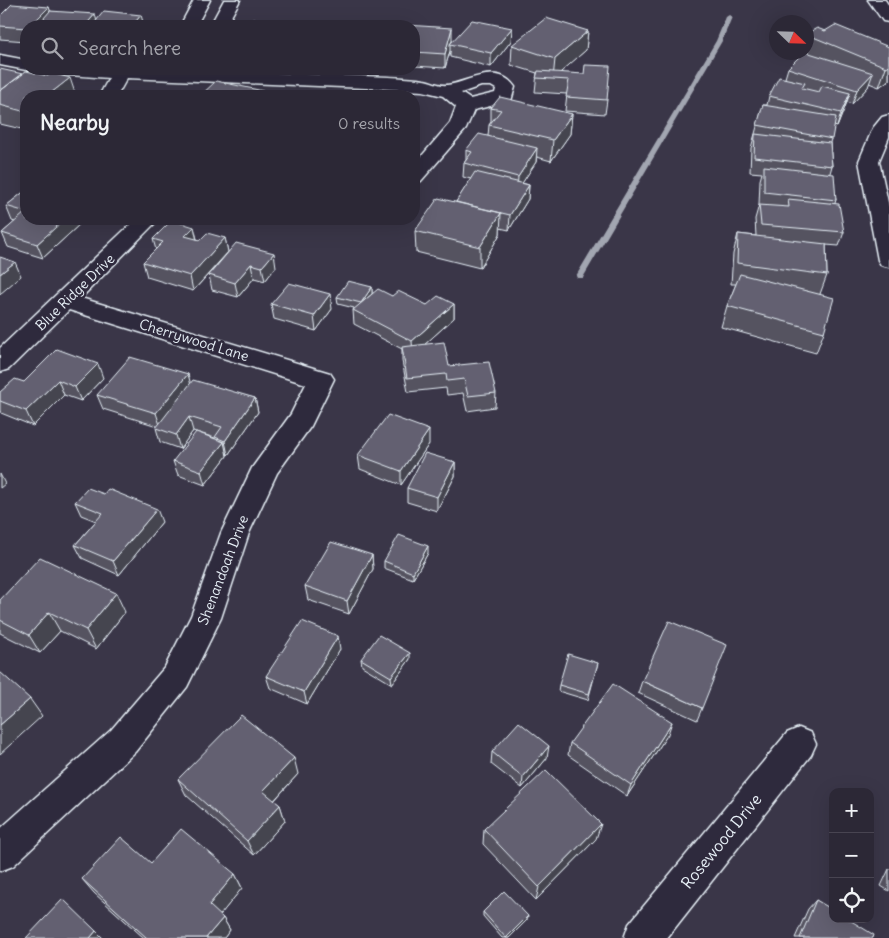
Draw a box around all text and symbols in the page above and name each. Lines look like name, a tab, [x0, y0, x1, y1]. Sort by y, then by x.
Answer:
north arrow	[769, 15, 814, 60]
search box	[20, 20, 420, 75]
icon: search	[38, 34, 66, 62]
text: Search here	[78, 36, 181, 60]
text: Nearby	[40, 109, 110, 136]
text: 0 results	[338, 113, 400, 133]
street label: Blue Ridge Drive	[32, 250, 118, 334]
street label: Cherrywood Lane	[137, 315, 251, 365]
street label: Shenandoah Drive	[194, 513, 252, 627]
map controls	[829, 788, 874, 923]
button: +	[829, 788, 874, 833]
street label: Rosewood Drive	[677, 789, 765, 893]
button: −	[829, 833, 874, 878]
button: locate	[829, 878, 874, 923]

